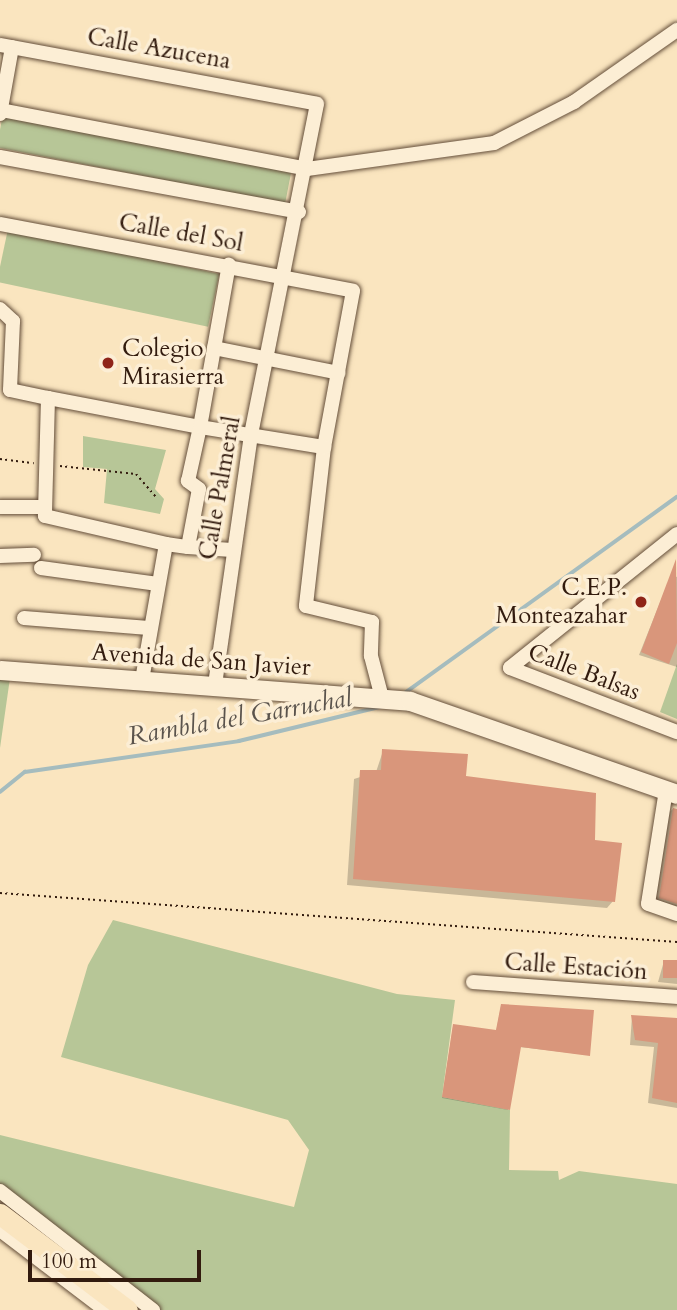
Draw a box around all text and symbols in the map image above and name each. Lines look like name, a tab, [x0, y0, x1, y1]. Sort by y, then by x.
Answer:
street label: Calle Azucena	[85, 22, 233, 76]
street label: Calle del Sol	[117, 208, 245, 258]
place label: Colegio Mirasierra	[122, 335, 224, 391]
marker: Colegio Mirasierra	[100, 355, 116, 371]
street label: Calle Palmeral	[193, 414, 247, 562]
place label: C.E.P. Monteazahar	[496, 574, 627, 630]
marker: C.E.P. Monteazahar	[633, 594, 649, 610]
street label: Avenida de San Javier	[90, 638, 312, 682]
street label: Calle Balsas	[524, 638, 644, 706]
water label: Rambla del Garruchal	[125, 682, 355, 752]
street label: Calle Estación	[503, 948, 649, 986]
scale bar	[32, 1236, 205, 1280]
text: 100 m	[41, 1247, 97, 1276]

